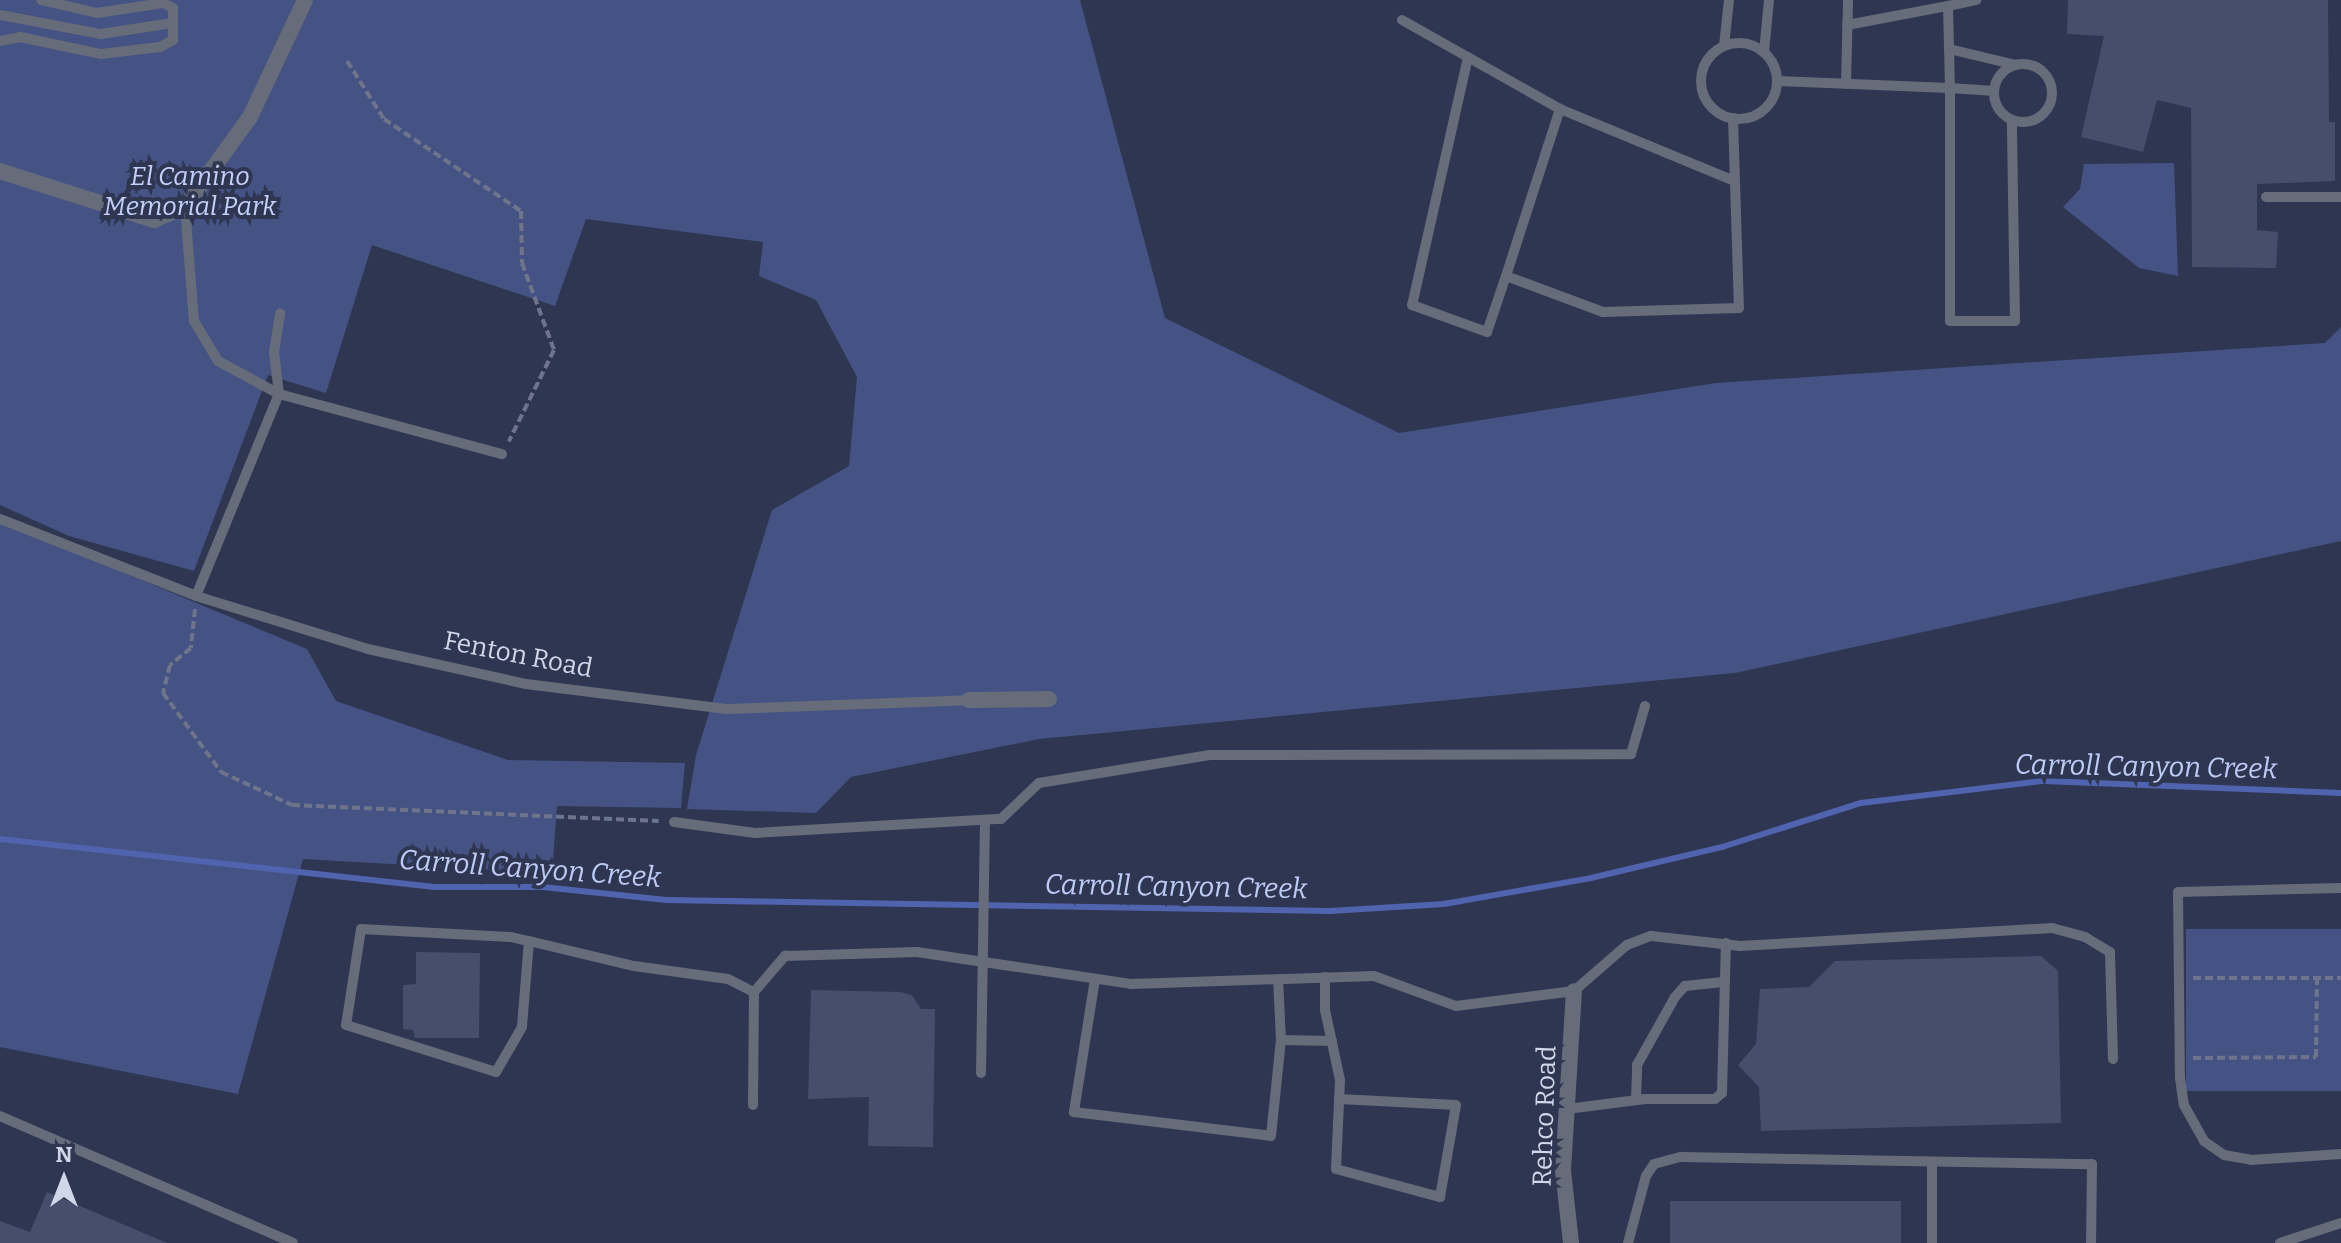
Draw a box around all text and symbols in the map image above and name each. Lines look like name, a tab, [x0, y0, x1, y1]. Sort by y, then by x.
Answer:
park label: El Camino Memorial Park	[104, 161, 276, 222]
street label: Fenton Road	[441, 625, 595, 685]
water label: Carroll Canyon Creek	[2014, 748, 2278, 786]
water label: Carroll Canyon Creek	[398, 843, 662, 895]
water label: Carroll Canyon Creek	[1044, 868, 1308, 906]
street label: Rehco Road	[1527, 1045, 1563, 1187]
north arrow	[24, 1139, 104, 1219]
text: N	[56, 1141, 72, 1168]

